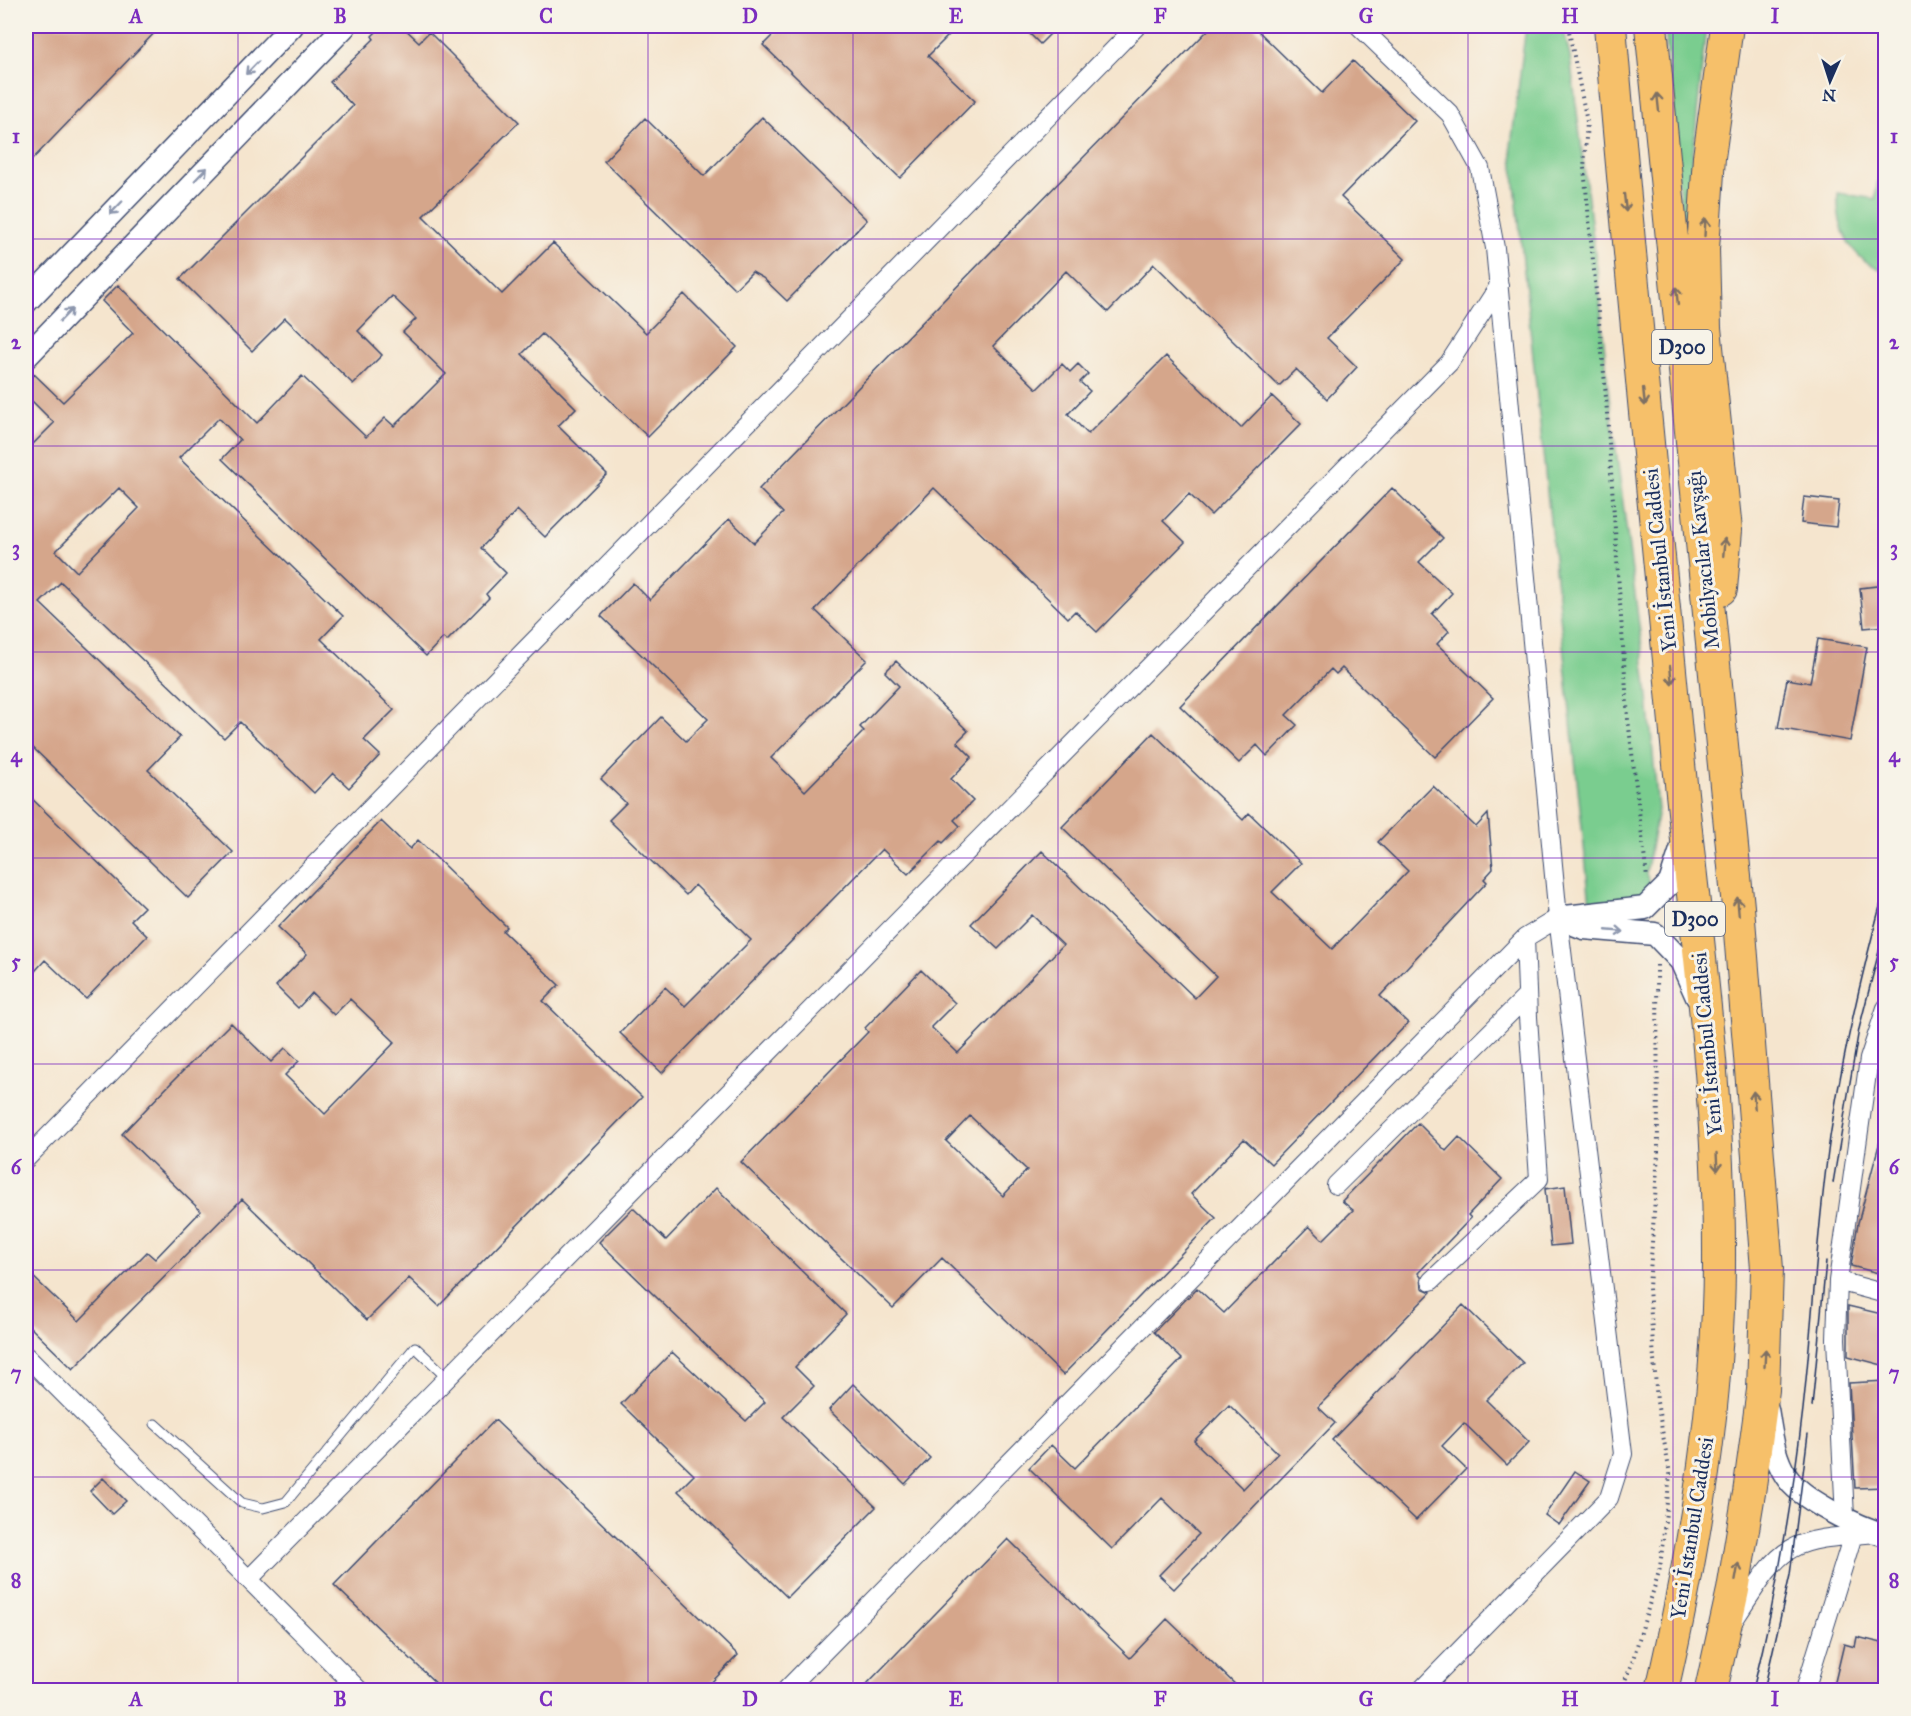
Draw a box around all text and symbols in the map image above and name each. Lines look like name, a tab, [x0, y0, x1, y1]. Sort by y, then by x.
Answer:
text: A	[127, 4, 143, 28]
text: B	[333, 4, 347, 28]
text: C	[539, 4, 553, 28]
text: D	[742, 4, 758, 28]
text: E	[949, 4, 964, 28]
text: F	[1153, 4, 1167, 28]
text: G	[1359, 4, 1374, 28]
text: H	[1561, 4, 1579, 28]
text: I	[1771, 4, 1780, 28]
north arrow	[1800, 51, 1860, 111]
one-way arrow	[244, 60, 259, 75]
text: N	[1822, 86, 1837, 105]
one-way arrow	[1652, 92, 1663, 112]
text: 1	[12, 124, 20, 148]
text: 1	[1890, 124, 1898, 148]
one-way arrow	[194, 167, 208, 182]
one-way arrow	[1620, 193, 1631, 213]
one-way arrow	[109, 201, 124, 216]
one-way arrow	[1699, 217, 1710, 237]
one-way arrow	[1671, 287, 1682, 306]
one-way arrow	[59, 308, 73, 323]
text: 2	[11, 330, 22, 354]
road number: D300	[1652, 330, 1712, 364]
text: 2	[1889, 330, 1900, 354]
one-way arrow	[1639, 387, 1650, 407]
street label: Yeni İstanbul Caddesi	[1637, 467, 1683, 653]
street label: Mobilyacılar Kavşağı	[1681, 469, 1725, 651]
text: 3	[12, 536, 20, 561]
text: 3	[1890, 536, 1898, 561]
one-way arrow	[1719, 537, 1730, 557]
one-way arrow	[1666, 665, 1677, 684]
text: 4	[10, 743, 22, 768]
text: 4	[1888, 743, 1900, 768]
one-way arrow	[1732, 897, 1743, 916]
road number: D300	[1665, 902, 1725, 936]
one-way arrow	[1604, 926, 1624, 937]
text: 5	[11, 949, 21, 973]
text: 5	[1889, 949, 1899, 973]
street label: Yeni İstanbul Caddesi	[1686, 951, 1728, 1137]
one-way arrow	[1748, 1091, 1759, 1111]
one-way arrow	[1711, 1151, 1722, 1171]
text: 6	[11, 1155, 23, 1179]
text: 6	[1889, 1155, 1901, 1179]
one-way arrow	[1759, 1348, 1770, 1368]
text: 7	[11, 1361, 22, 1385]
text: 7	[1889, 1361, 1900, 1385]
street label: Yeni İstanbul Caddesi	[1665, 1435, 1719, 1621]
one-way arrow	[1732, 1562, 1743, 1582]
text: 8	[11, 1568, 21, 1592]
text: 8	[1889, 1568, 1899, 1592]
text: A	[127, 1687, 143, 1711]
text: B	[333, 1687, 347, 1711]
text: C	[539, 1687, 553, 1711]
text: D	[742, 1687, 758, 1711]
text: E	[949, 1687, 964, 1711]
text: F	[1153, 1687, 1167, 1711]
text: G	[1359, 1687, 1374, 1711]
text: H	[1561, 1687, 1579, 1711]
text: I	[1771, 1687, 1780, 1711]

